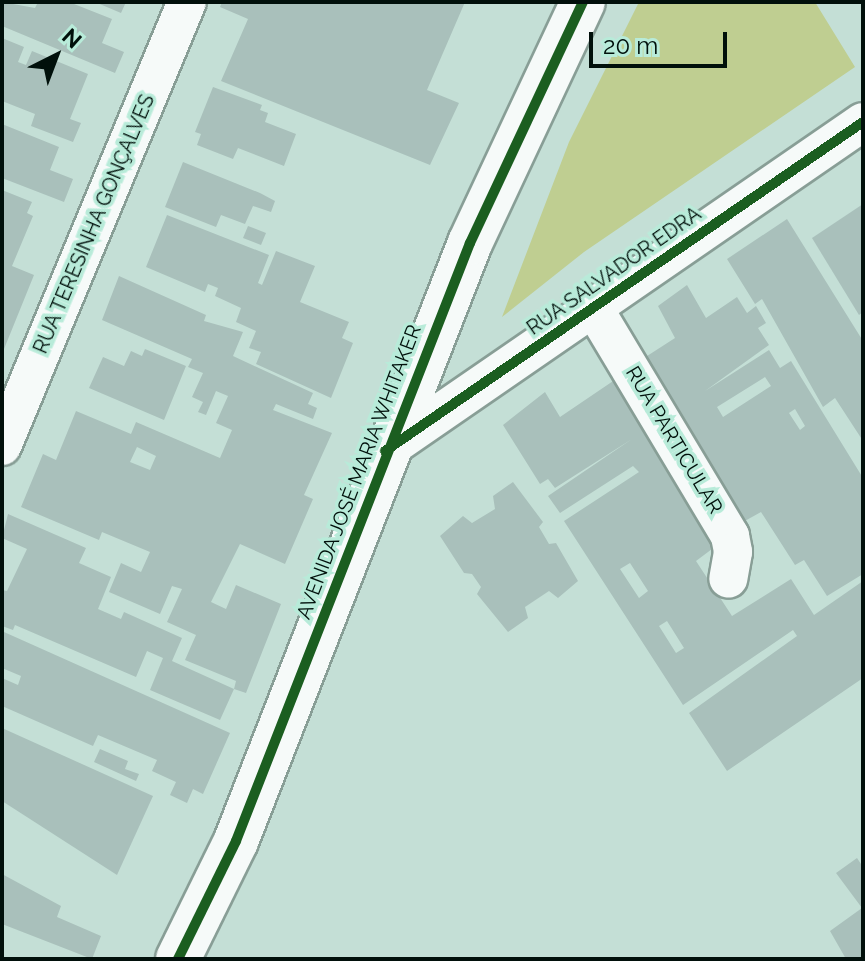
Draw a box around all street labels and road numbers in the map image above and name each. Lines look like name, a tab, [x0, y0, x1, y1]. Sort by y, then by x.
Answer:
street label: RUA TERESINHA GONÇALVES	[28, 90, 160, 358]
street label: RUA SALVADOR EDRA	[522, 202, 706, 340]
street label: AVENIDA JOSÉ MARIA WHITAKER	[291, 320, 427, 624]
street label: RUA PARTICULAR	[620, 362, 728, 518]

